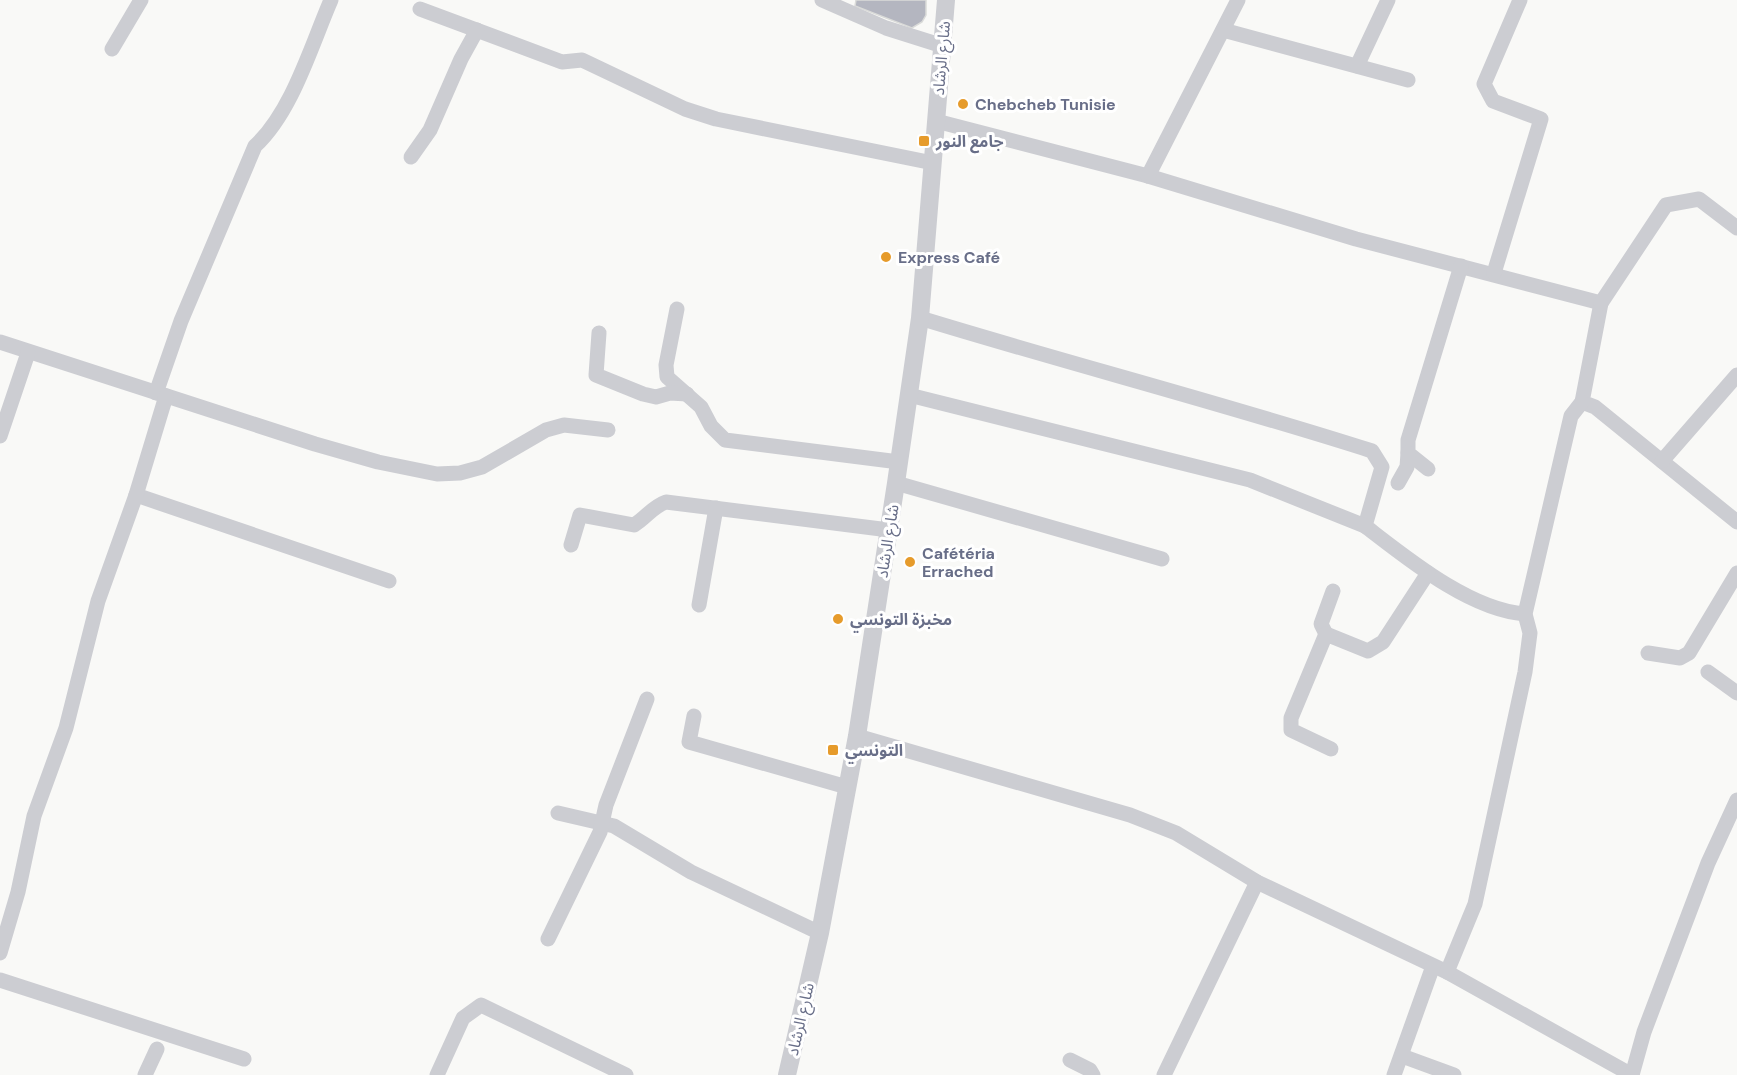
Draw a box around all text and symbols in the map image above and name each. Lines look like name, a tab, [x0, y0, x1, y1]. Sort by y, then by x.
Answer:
street label: شارع الرشاد	[928, 20, 957, 96]
place label: Chebcheb Tunisie	[975, 94, 1116, 115]
marker: Chebcheb Tunisie	[956, 97, 970, 111]
place label: جامع النور	[935, 131, 1004, 154]
marker: جامع النور	[917, 134, 931, 148]
place label: Express Café	[898, 247, 1000, 268]
marker: Express Café	[879, 250, 893, 264]
street label: شارع الرشاد	[871, 503, 906, 580]
place label: Cafétéria Errached	[922, 543, 995, 582]
marker: Cafétéria Errached	[903, 555, 917, 569]
place label: مخبزة التونسي	[850, 609, 952, 633]
marker: مخبزة التونسي	[831, 612, 845, 626]
place label: التونسي	[845, 740, 903, 764]
marker: التونسي	[826, 743, 840, 757]
street label: شارع الرشاد	[782, 981, 821, 1058]

